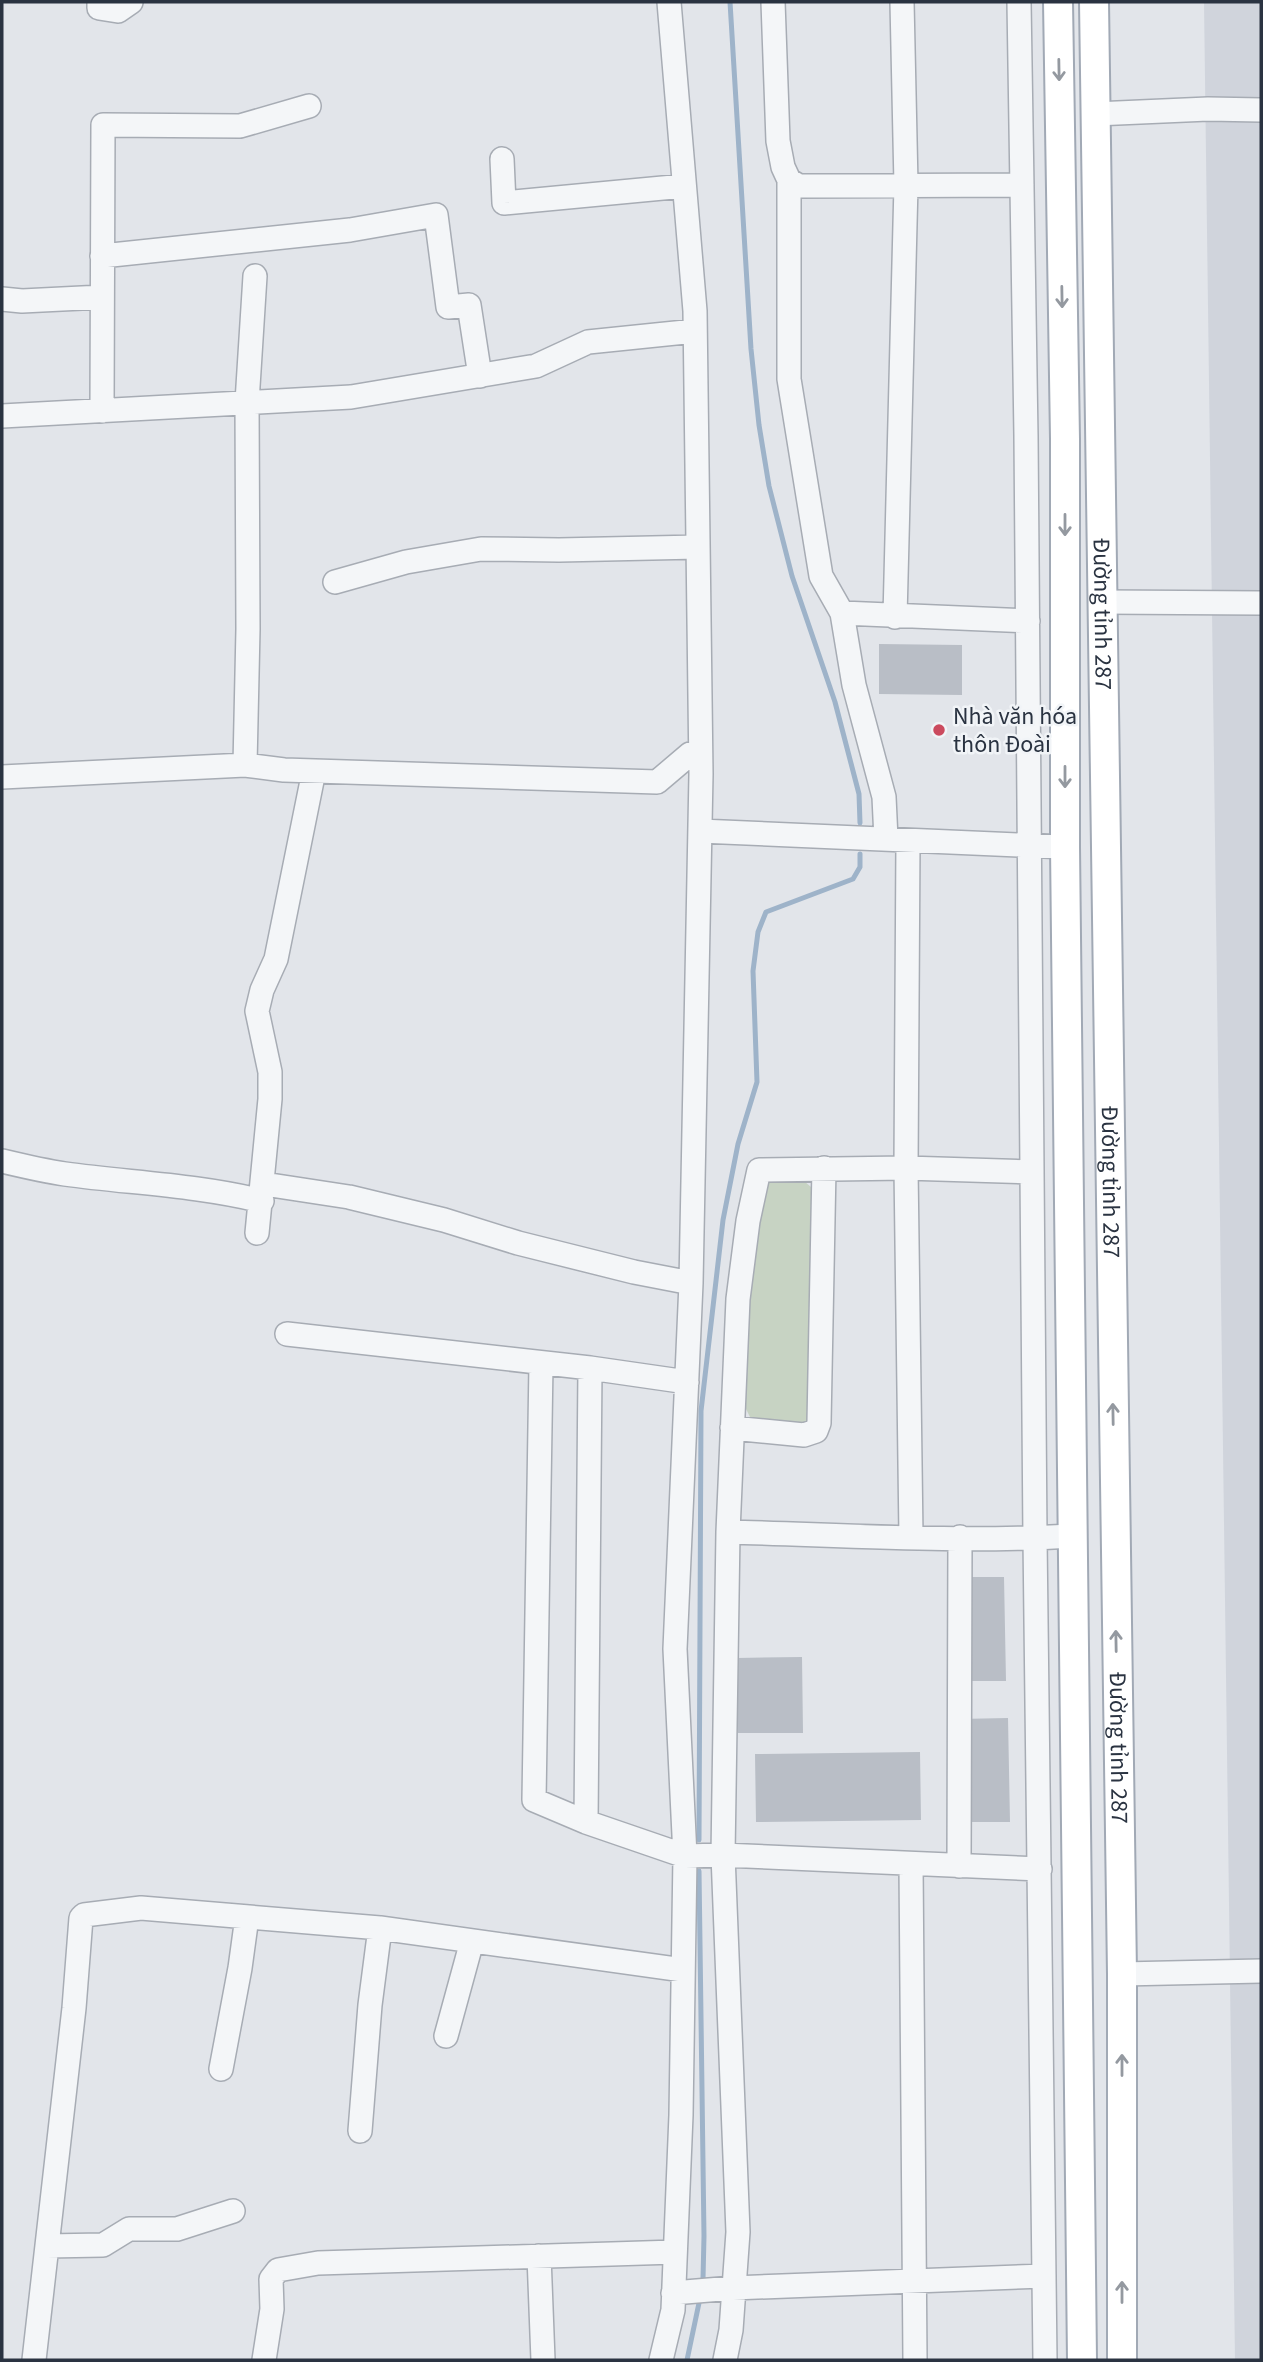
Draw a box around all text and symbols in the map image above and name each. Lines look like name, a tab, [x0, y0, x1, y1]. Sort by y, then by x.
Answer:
one-way arrow	[1052, 58, 1066, 81]
one-way arrow	[1056, 286, 1069, 309]
one-way arrow	[1058, 513, 1072, 536]
street label: Đường tỉnh 287	[1084, 538, 1121, 690]
place label: Nhà văn hóa thôn Đoài	[953, 699, 1077, 762]
marker: Nhà văn hóa thôn Đoài	[931, 722, 947, 738]
one-way arrow	[1059, 765, 1072, 788]
street label: Đường tỉnh 287	[1092, 1106, 1129, 1258]
one-way arrow	[1106, 1402, 1120, 1425]
one-way arrow	[1109, 1630, 1123, 1653]
street label: Đường tỉnh 287	[1100, 1671, 1137, 1824]
one-way arrow	[1115, 2053, 1129, 2076]
one-way arrow	[1115, 2281, 1129, 2304]

